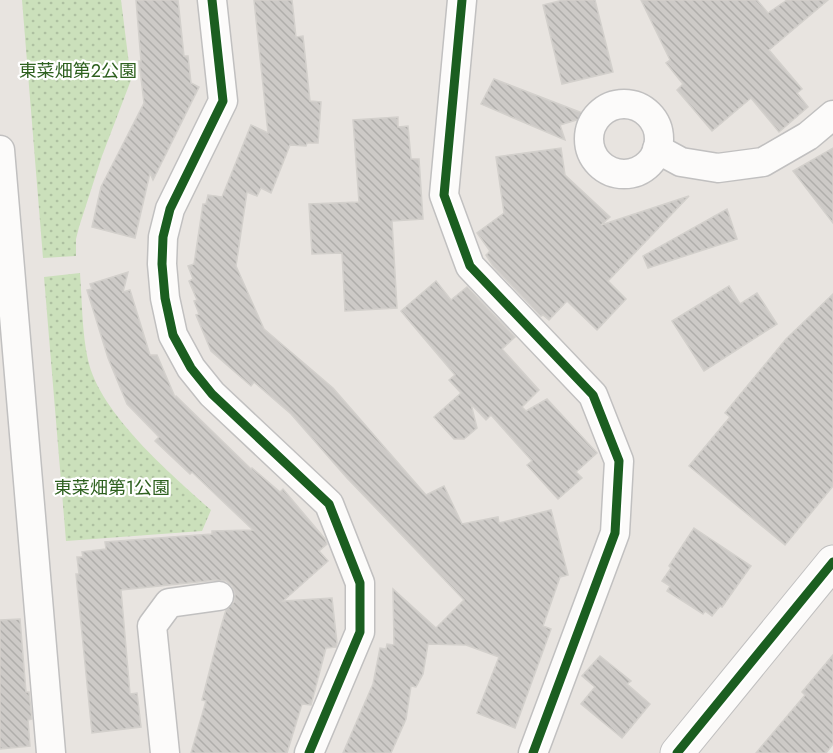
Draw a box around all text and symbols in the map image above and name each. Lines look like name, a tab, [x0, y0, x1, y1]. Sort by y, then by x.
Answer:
park label: 東菜畑第2公園	[19, 58, 137, 84]
park label: 東菜畑第1公園	[54, 475, 170, 501]

